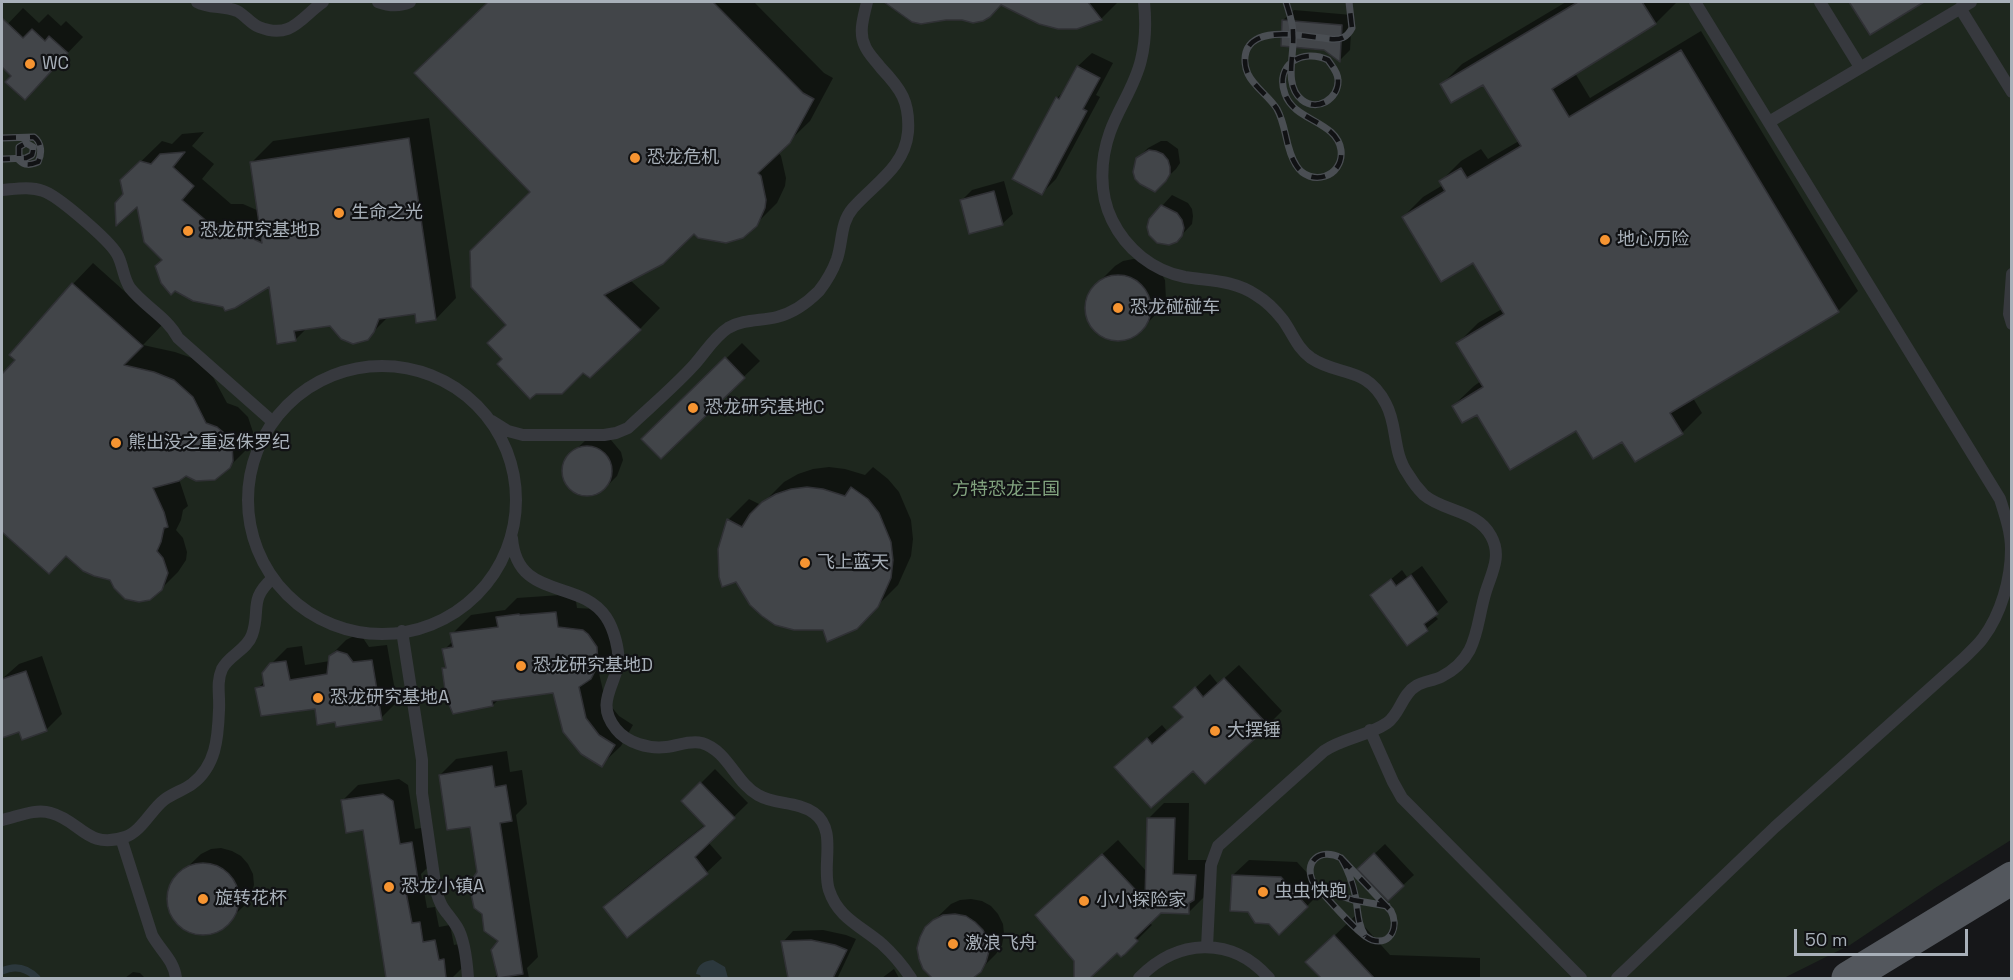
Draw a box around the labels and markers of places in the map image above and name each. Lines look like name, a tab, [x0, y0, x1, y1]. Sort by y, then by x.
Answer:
place label: WC	[42, 53, 69, 75]
marker: WC	[23, 57, 37, 71]
place label: 恐龙危机	[647, 147, 719, 169]
marker: 恐龙危机	[628, 151, 642, 165]
place label: 生命之光	[351, 202, 423, 224]
marker: 生命之光	[332, 206, 346, 220]
place label: 恐龙研究基地B	[200, 220, 320, 242]
marker: 恐龙研究基地B	[181, 224, 195, 238]
place label: 地心历险	[1617, 229, 1689, 251]
marker: 地心历险	[1598, 233, 1612, 247]
place label: 恐龙碰碰车	[1130, 297, 1220, 319]
marker: 恐龙碰碰车	[1111, 301, 1125, 315]
place label: 恐龙研究基地C	[705, 397, 825, 419]
marker: 恐龙研究基地C	[686, 401, 700, 415]
place label: 熊出没之重返侏罗纪	[128, 432, 290, 454]
marker: 熊出没之重返侏罗纪	[109, 436, 123, 450]
place label: 飞上蓝天	[817, 552, 889, 574]
marker: 飞上蓝天	[798, 556, 812, 570]
place label: 恐龙研究基地D	[533, 655, 653, 677]
marker: 恐龙研究基地D	[514, 659, 528, 673]
place label: 恐龙研究基地A	[330, 687, 449, 709]
marker: 恐龙研究基地A	[311, 691, 325, 705]
place label: 大摆锤	[1227, 720, 1281, 742]
marker: 大摆锤	[1208, 724, 1222, 738]
place label: 恐龙小镇A	[401, 876, 484, 898]
marker: 恐龙小镇A	[382, 880, 396, 894]
place label: 虫虫快跑	[1275, 881, 1347, 903]
marker: 虫虫快跑	[1256, 885, 1270, 899]
place label: 旋转花杯	[215, 888, 287, 910]
place label: 小小探险家	[1096, 890, 1186, 912]
marker: 旋转花杯	[196, 892, 210, 906]
marker: 小小探险家	[1077, 894, 1091, 908]
place label: 激浪飞舟	[965, 933, 1037, 955]
marker: 激浪飞舟	[946, 937, 960, 951]

